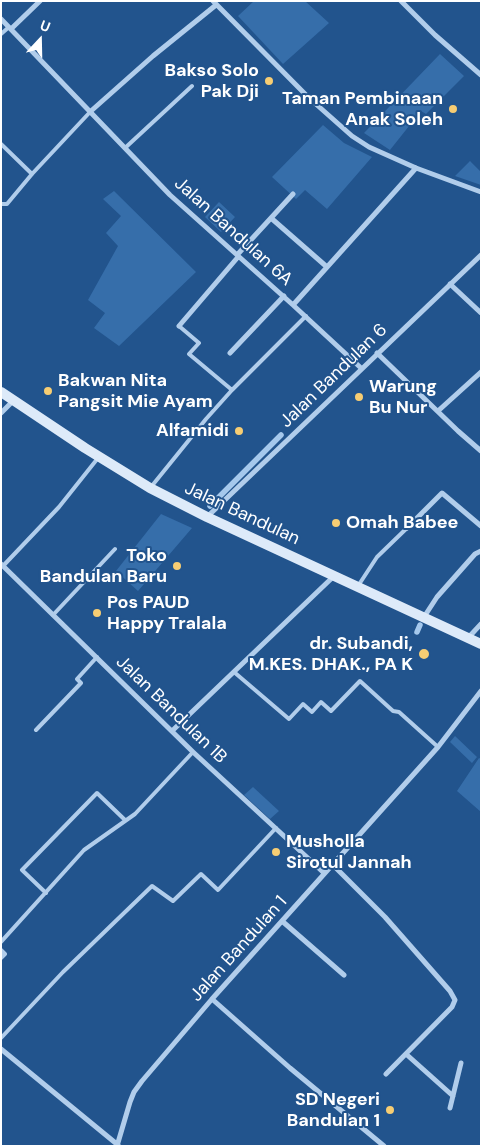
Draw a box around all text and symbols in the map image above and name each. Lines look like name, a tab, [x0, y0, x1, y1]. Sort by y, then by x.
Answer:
north arrow	[15, 15, 65, 65]
text: U	[38, 16, 53, 36]
place label: Bakso Solo Pak Dji	[165, 60, 259, 102]
marker: Bakso Solo Pak Dji	[263, 75, 275, 87]
place label: Taman Pembinaan Anak Soleh	[282, 88, 443, 130]
marker: Taman Pembinaan Anak Soleh	[447, 103, 459, 115]
street label: Jalan Bandulan 6A	[169, 173, 297, 291]
street label: Jalan Bandulan 6	[276, 319, 392, 433]
place label: Bakwan Nita Pangsit Mie Ayam	[58, 370, 213, 412]
place label: Warung Bu Nur	[369, 376, 437, 418]
marker: Bakwan Nita Pangsit Mie Ayam	[42, 385, 54, 397]
marker: Warung Bu Nur	[353, 391, 365, 403]
place label: Alfamidi	[156, 420, 229, 442]
marker: Alfamidi	[233, 425, 245, 437]
street label: Jalan Bandulan	[181, 478, 303, 550]
place label: Omah Babee	[346, 512, 458, 534]
marker: Omah Babee	[330, 517, 342, 529]
place label: Toko Bandulan Baru	[40, 545, 167, 588]
marker: Toko Bandulan Baru	[171, 560, 183, 572]
place label: Pos PAUD Happy Tralala	[107, 592, 227, 634]
marker: Pos PAUD Happy Tralala	[91, 607, 103, 619]
place label: dr. Subandi, M.KES. DHAK., PA K	[249, 633, 413, 676]
marker: dr. Subandi, M.KES. DHAK., PA K	[417, 647, 431, 661]
street label: Jalan Bandulan 1B	[111, 652, 231, 768]
place label: Musholla Sirotul Jannah	[286, 831, 412, 874]
marker: Musholla Sirotul Jannah	[270, 846, 282, 858]
street label: Jalan Bandulan 1	[186, 892, 292, 1006]
place label: SD Negeri Bandulan 1	[287, 1089, 380, 1132]
marker: SD Negeri Bandulan 1	[384, 1104, 396, 1116]

